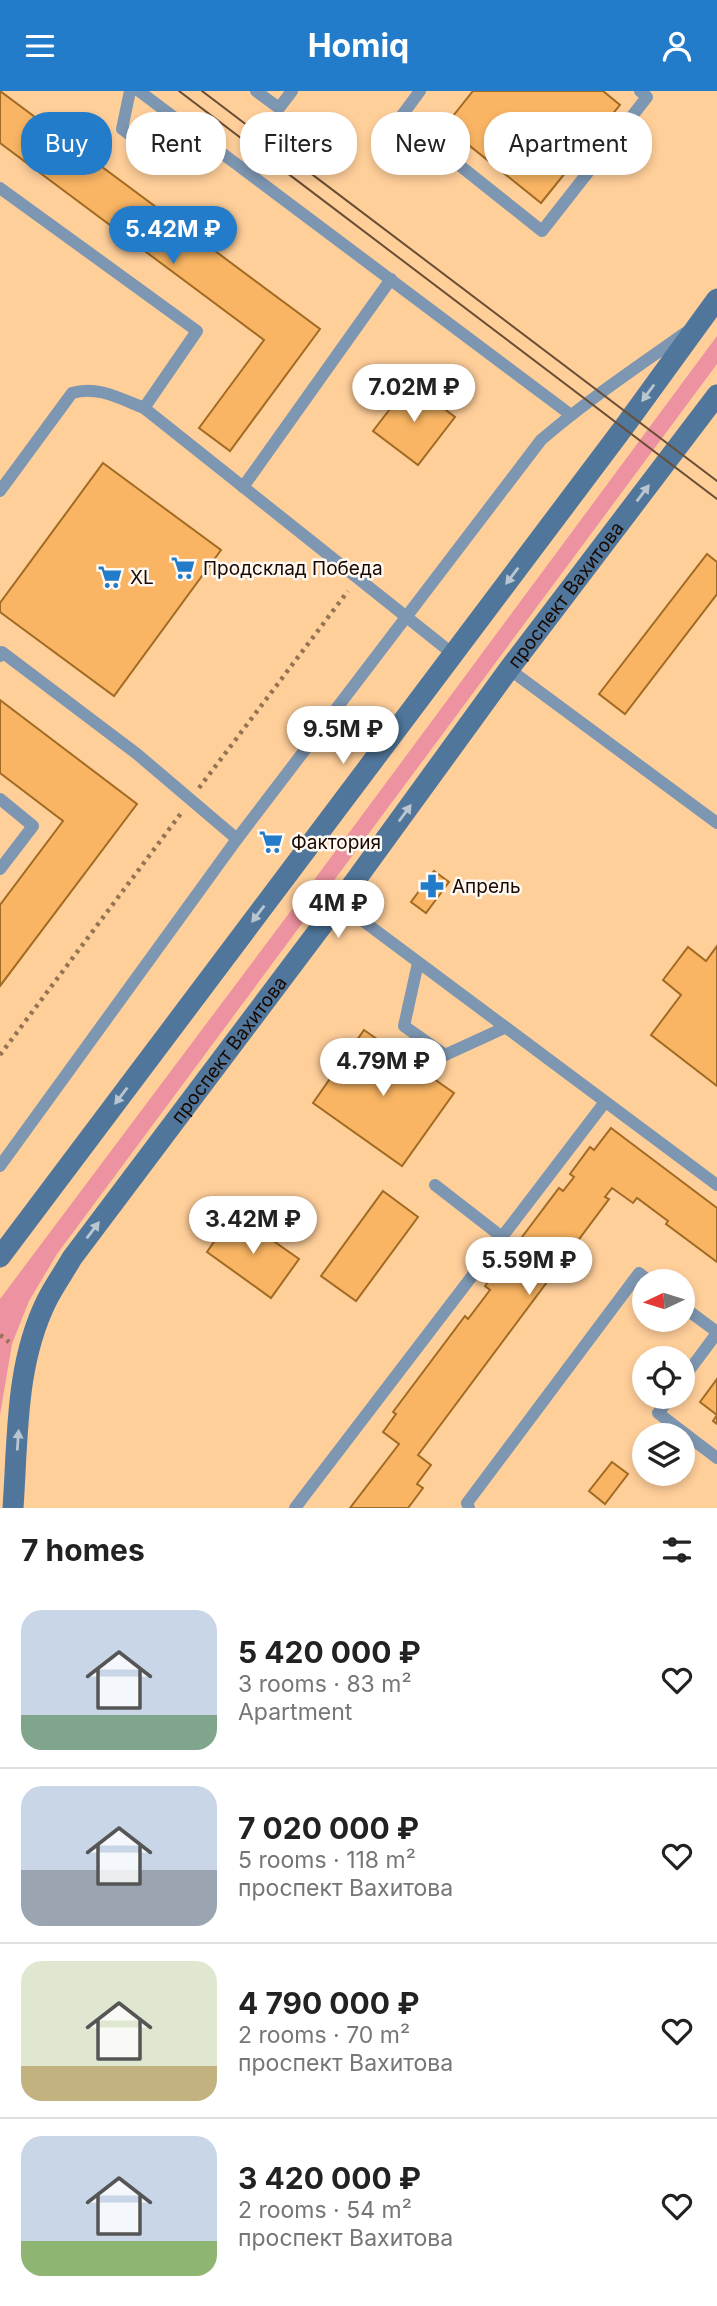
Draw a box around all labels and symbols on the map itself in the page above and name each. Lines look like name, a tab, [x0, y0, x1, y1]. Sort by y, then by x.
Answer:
pin: 5.42M ₽	[108, 207, 238, 266]
pin: 7.02M ₽	[349, 365, 479, 424]
one-way arrow	[641, 384, 655, 402]
one-way arrow	[636, 484, 651, 502]
street label: проспект Вахитова	[503, 517, 629, 673]
supermarket icon: Продсклад Победа	[169, 554, 197, 582]
place label: Продсклад Победа	[203, 557, 383, 580]
supermarket icon: XL	[96, 563, 124, 591]
place label: XL	[130, 566, 154, 589]
one-way arrow	[506, 567, 520, 585]
pin: 9.5M ₽	[286, 707, 400, 766]
one-way arrow	[398, 804, 412, 822]
supermarket icon: Фактория	[257, 828, 285, 856]
place label: Фактория	[291, 831, 381, 854]
pharmacy icon: Апрель	[418, 872, 446, 900]
place label: Апрель	[452, 875, 521, 898]
pin: 4M ₽	[297, 881, 379, 940]
one-way arrow	[250, 905, 265, 923]
street label: проспект Вахитова	[166, 972, 292, 1128]
pin: 4.79M ₽	[318, 1039, 448, 1098]
one-way arrow	[114, 1087, 128, 1105]
pin: 3.42M ₽	[188, 1197, 318, 1256]
one-way arrow	[86, 1221, 100, 1240]
pin: 5.59M ₽	[464, 1237, 594, 1297]
north arrow	[632, 1269, 695, 1332]
one-way arrow	[12, 1429, 23, 1451]

